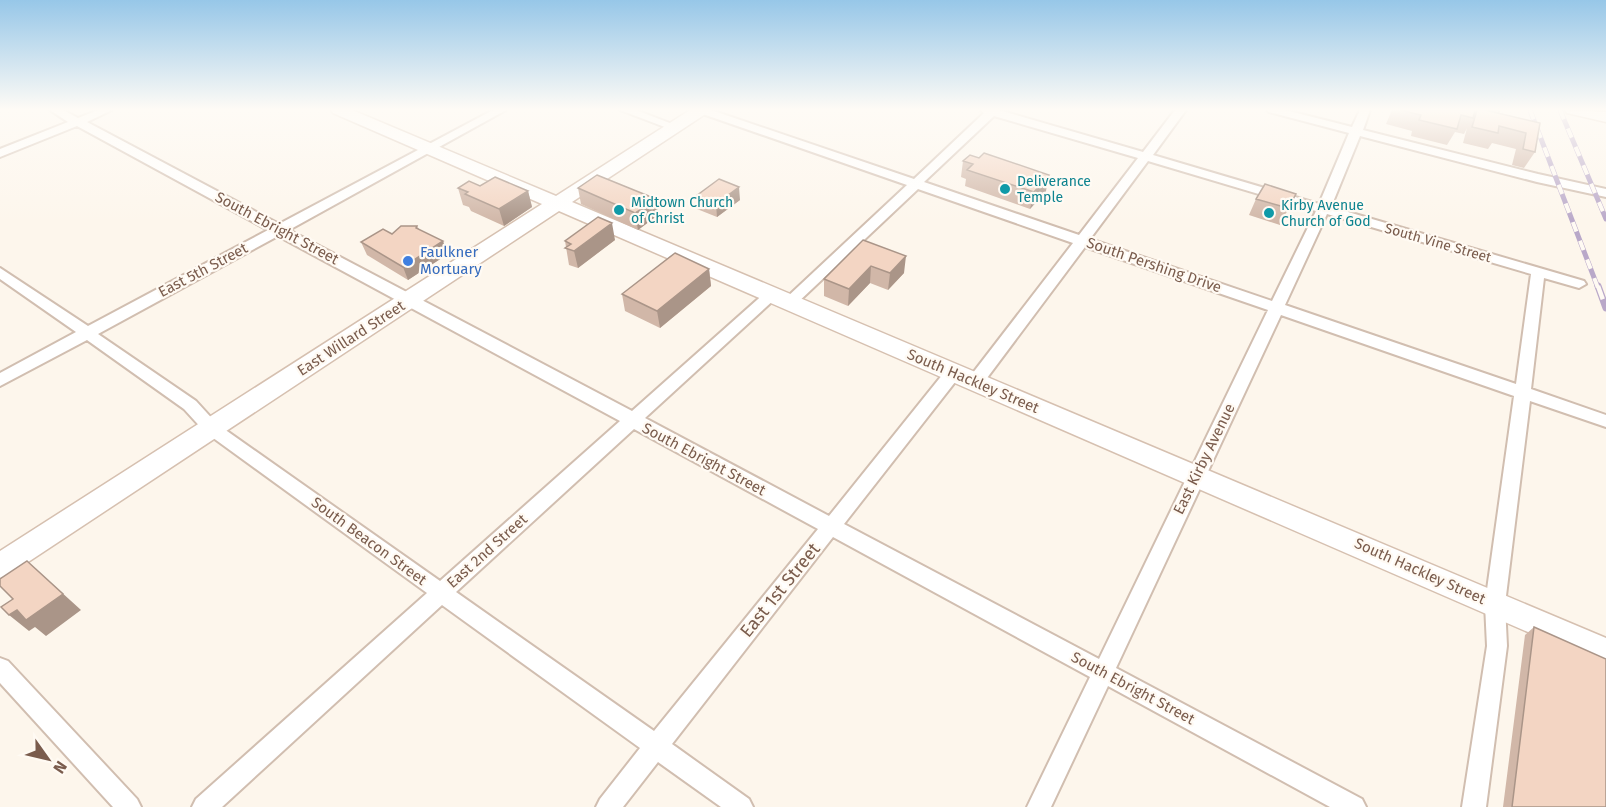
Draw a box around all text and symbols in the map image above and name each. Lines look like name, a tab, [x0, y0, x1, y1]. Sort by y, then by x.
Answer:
place label: Deliverance Temple	[1017, 173, 1091, 206]
marker: Deliverance Temple	[998, 182, 1012, 196]
street label: South Ebright Street	[212, 188, 342, 268]
place label: Midtown Church of Christ	[631, 194, 733, 227]
place label: Kirby Avenue Church of God	[1281, 197, 1371, 230]
marker: Midtown Church of Christ	[612, 203, 626, 217]
marker: Kirby Avenue Church of God	[1262, 206, 1276, 220]
street label: South Vine Street	[1383, 220, 1494, 267]
street label: South Pershing Drive	[1084, 233, 1224, 297]
street label: East 5th Street	[155, 239, 251, 301]
place label: Faulkner Mortuary	[420, 243, 482, 278]
marker: Faulkner Mortuary	[401, 254, 415, 268]
street label: East Willard Street	[294, 296, 409, 380]
street label: South Hackley Street	[904, 345, 1042, 417]
street label: East Kirby Avenue	[1169, 401, 1239, 517]
street label: South Ebright Street	[639, 419, 769, 499]
street label: South Beacon Street	[308, 493, 431, 589]
street label: East 2nd Street	[443, 510, 531, 592]
street label: South Hackley Street	[1352, 534, 1489, 608]
street label: East 1st Street	[735, 538, 825, 642]
street label: South Ebright Street	[1068, 648, 1198, 728]
north arrow	[18, 729, 78, 789]
text: N	[49, 757, 71, 777]

